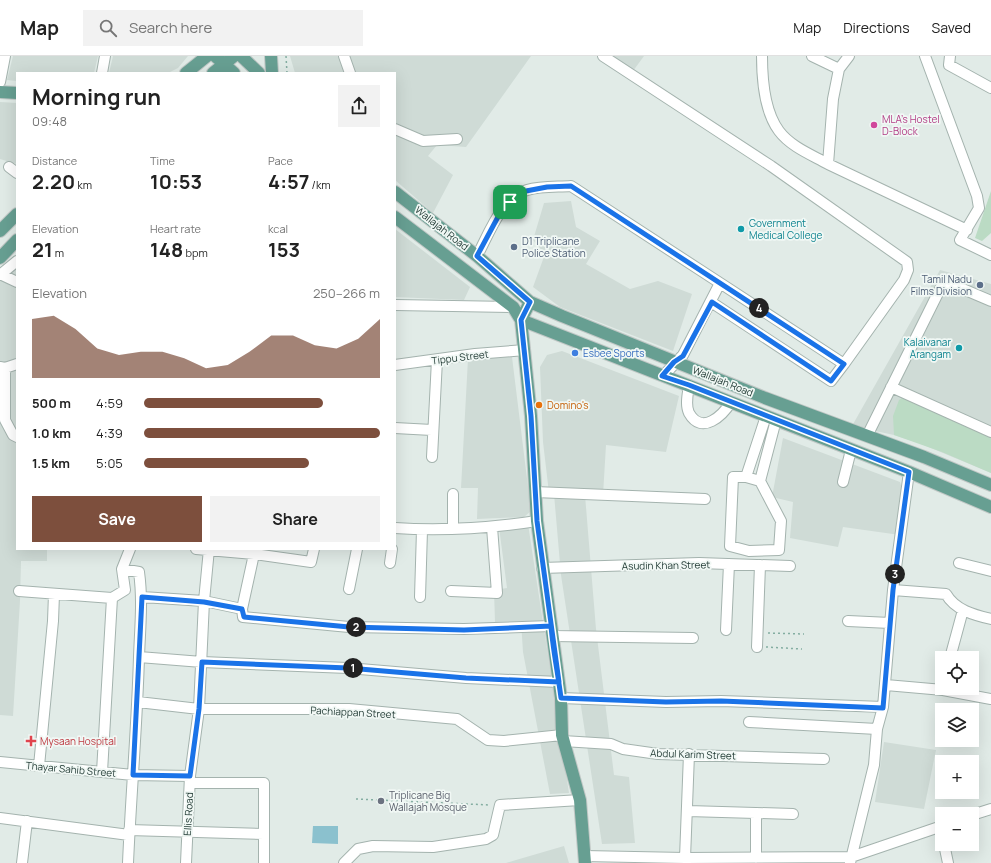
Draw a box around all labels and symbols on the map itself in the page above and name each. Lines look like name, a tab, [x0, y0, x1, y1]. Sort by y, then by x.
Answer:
place label: MLA's Hostel D-Block	[882, 112, 940, 138]
marker: MLA's Hostel D-Block	[869, 120, 879, 130]
pin	[493, 185, 527, 219]
street label: Wallajah Road	[412, 203, 472, 253]
place label: Government Medical College	[749, 216, 822, 242]
marker: Government Medical College	[736, 224, 746, 234]
place label: D1 Triplicane Police Station	[522, 234, 586, 260]
marker: D1 Triplicane Police Station	[509, 242, 519, 252]
place label: Tamil Nadu Films Division	[911, 272, 972, 298]
marker: Tamil Nadu Films Division	[975, 280, 985, 290]
pin: 4	[749, 298, 769, 318]
place label: Kalaivanar Arangam	[904, 335, 951, 361]
marker: Kalaivanar Arangam	[954, 343, 964, 353]
place label: Esbee Sports	[583, 346, 644, 360]
street label: Tippu Street	[431, 347, 489, 367]
marker: Esbee Sports	[570, 348, 580, 358]
street label: Wallajah Road	[691, 362, 756, 400]
place label: Domino's	[547, 398, 589, 412]
marker: Domino's	[534, 400, 544, 410]
street label: Asudin Khan Street	[622, 557, 710, 573]
pin: 3	[885, 564, 905, 584]
pin: 2	[346, 617, 366, 637]
pin: 1	[343, 658, 363, 678]
street label: Pachiappan Street	[310, 703, 396, 721]
place label: Mysaan Hospital	[40, 734, 116, 748]
marker: Mysaan Hospital	[25, 735, 37, 747]
street label: Abdul Karim Street	[650, 746, 736, 762]
street label: Thayar Sahib Street	[25, 758, 117, 780]
place label: Triplicane Big Wallajah Mosque	[389, 788, 467, 814]
street label: Ellis Road	[180, 792, 196, 836]
marker: Triplicane Big Wallajah Mosque	[376, 796, 386, 806]

